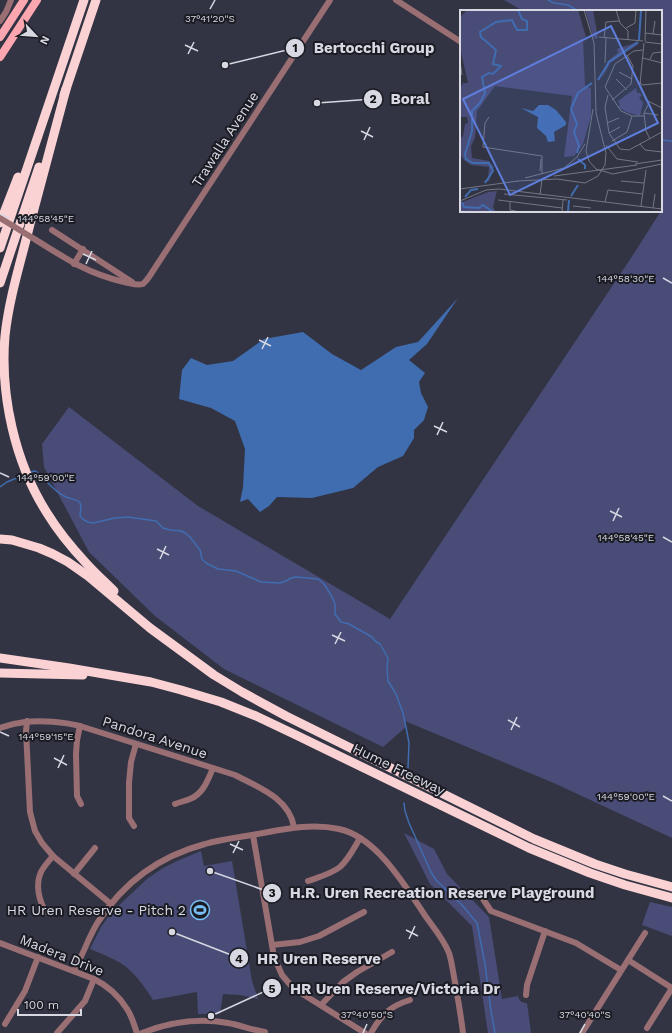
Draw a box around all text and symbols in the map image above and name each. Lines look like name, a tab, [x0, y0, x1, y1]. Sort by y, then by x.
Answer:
inset map	[460, 10, 662, 212]
text: 37°41'20"S	[185, 13, 235, 24]
north arrow	[16, 16, 56, 56]
text: N	[37, 34, 52, 47]
callout: Bertocchi Group	[285, 35, 442, 62]
text: Bertocchi Group	[314, 39, 434, 57]
text: 1	[292, 41, 298, 55]
callout: Boral	[363, 86, 438, 113]
street label: Trawalla Avenue	[188, 88, 262, 190]
text: Boral	[390, 90, 430, 108]
text: 2	[369, 92, 377, 106]
text: 144°58'45"E	[18, 213, 74, 224]
text: 144°58'30"E	[597, 273, 655, 284]
text: 144°59'00"E	[17, 472, 75, 483]
text: 144°58'45"E	[598, 532, 654, 543]
street label: Pandora Avenue	[101, 713, 209, 761]
text: 144°59'15"E	[18, 731, 74, 742]
street label: Hume Freeway	[350, 740, 448, 799]
text: 144°59'00"E	[597, 791, 655, 802]
callout: H.R. Uren Recreation Reserve Playground	[262, 879, 603, 906]
text: H.R. Uren Recreation Reserve Playground	[290, 884, 594, 902]
text: 3	[268, 886, 276, 900]
sports icon: HR Uren Reserve - Pitch 2	[189, 899, 211, 921]
place label: HR Uren Reserve - Pitch 2	[7, 902, 186, 918]
street label: Madera Drive	[18, 931, 106, 979]
callout: HR Uren Reserve	[229, 945, 389, 972]
text: HR Uren Reserve	[257, 950, 381, 968]
text: 4	[235, 952, 243, 966]
callout: HR Uren Reserve/Victoria Dr	[262, 975, 508, 1002]
text: HR Uren Reserve/Victoria Dr	[290, 980, 501, 998]
text: 5	[269, 982, 276, 996]
scale bar	[18, 991, 81, 1017]
text: 100 m	[24, 998, 59, 1012]
text: 37°40'50"S	[341, 1009, 393, 1020]
text: 37°40'40"S	[559, 1009, 611, 1020]

